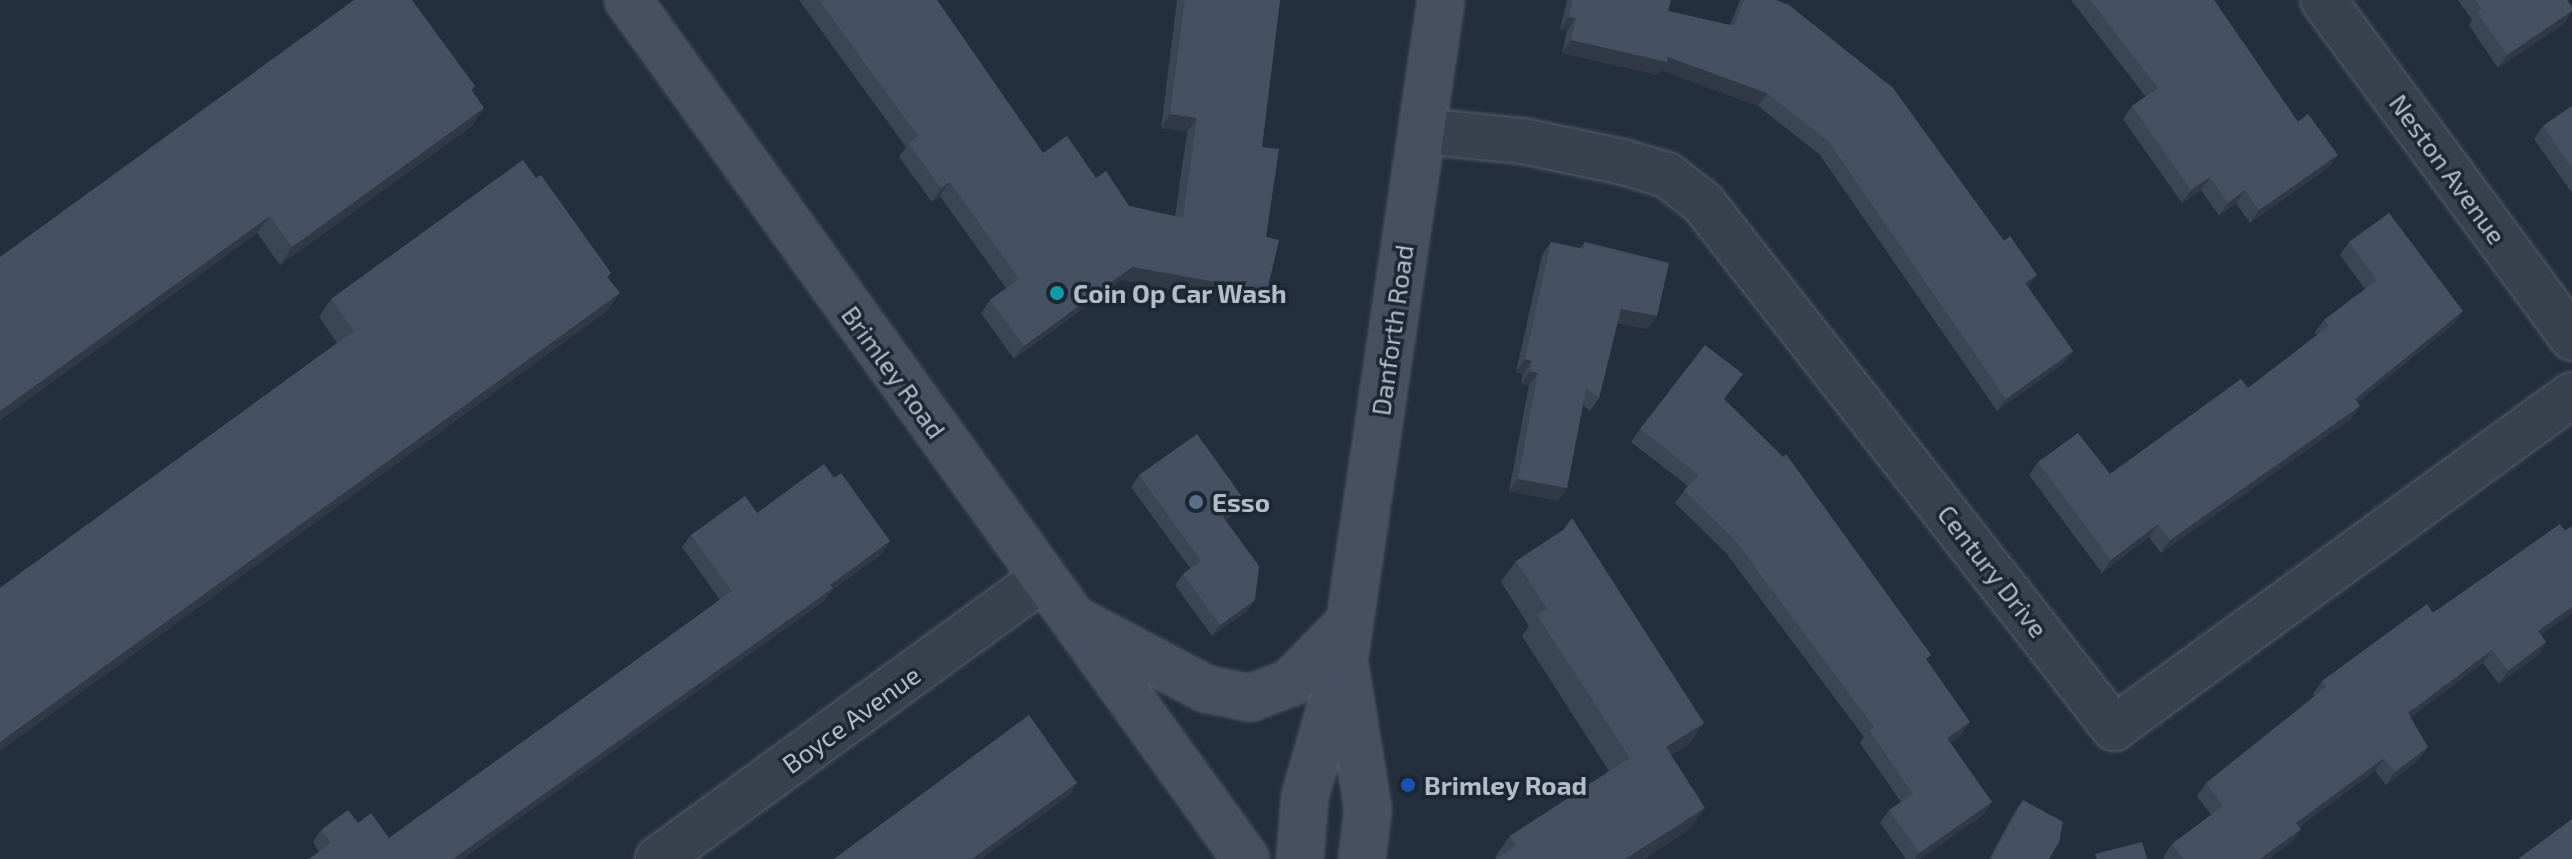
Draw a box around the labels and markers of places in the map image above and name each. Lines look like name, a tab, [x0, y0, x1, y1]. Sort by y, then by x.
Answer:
place label: Coin Op Car Wash	[1073, 277, 1287, 309]
marker: Coin Op Car Wash	[1048, 284, 1066, 302]
place label: Esso	[1212, 486, 1270, 518]
marker: Esso	[1187, 493, 1205, 511]
place label: Brimley Road	[1424, 769, 1588, 801]
marker: Brimley Road	[1399, 776, 1417, 794]

